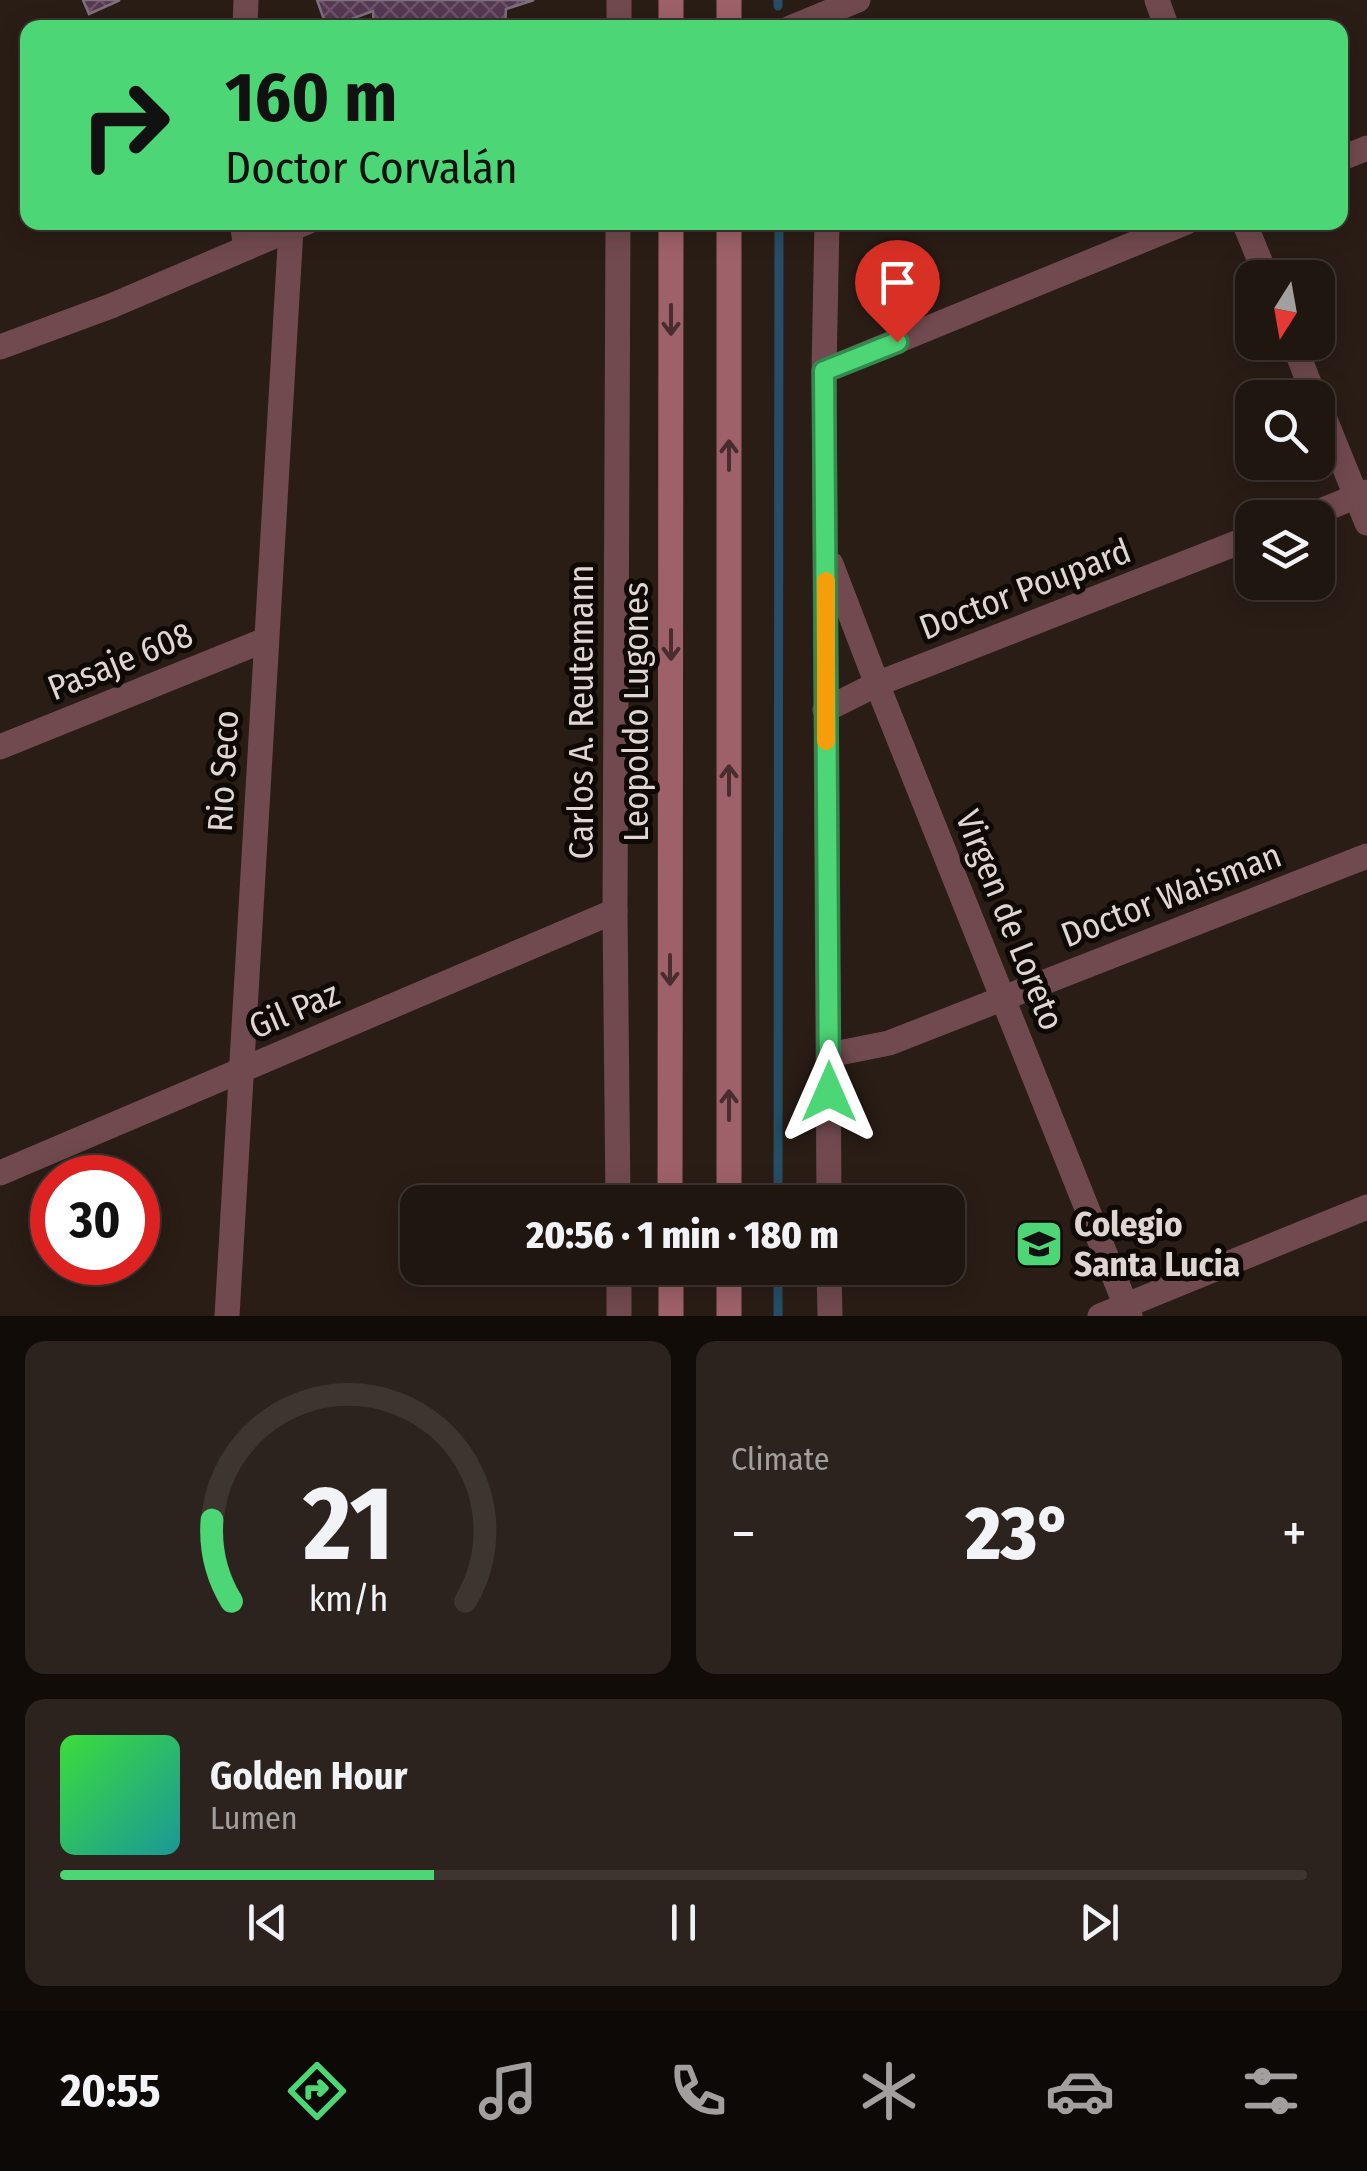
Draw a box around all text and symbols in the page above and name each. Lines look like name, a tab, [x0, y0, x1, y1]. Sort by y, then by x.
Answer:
text: 160 m	[225, 56, 397, 140]
icon: right	[60, 60, 190, 190]
text: Doctor Corvalán	[225, 141, 518, 195]
pin	[855, 240, 940, 343]
icon: arrive	[870, 255, 925, 310]
north arrow	[1235, 260, 1335, 360]
map controls	[1235, 260, 1335, 600]
one-way arrow	[662, 302, 680, 335]
button: search	[1235, 380, 1335, 480]
one-way arrow	[720, 440, 738, 472]
button: layers	[1235, 500, 1335, 600]
street label: Doctor Poupard	[913, 529, 1137, 649]
street label: Carlos A. Reutemann	[560, 565, 602, 859]
street label: Leopoldo Lugones	[615, 582, 657, 842]
street label: Pasaje 608	[42, 613, 198, 709]
one-way arrow	[662, 628, 680, 660]
street label: Rio Seco	[199, 709, 247, 833]
one-way arrow	[720, 765, 738, 798]
street label: Virgen de Loreto	[947, 804, 1073, 1036]
street label: Doctor Waisman	[1055, 834, 1287, 956]
one-way arrow	[660, 952, 680, 985]
street label: Gil Paz	[243, 972, 345, 1048]
position arrow	[777, 1040, 881, 1144]
one-way arrow	[720, 1090, 738, 1122]
speed limit sign: 30	[30, 1155, 160, 1285]
place label: Colegio Santa Lucia	[1074, 1203, 1240, 1285]
text: 20:56 · 1 min · 180 m	[526, 1212, 839, 1258]
school or university icon: Colegio Santa Lucia	[1013, 1218, 1065, 1270]
text: Climate	[731, 1440, 830, 1478]
text: 21	[302, 1462, 393, 1587]
text: 23°	[966, 1489, 1072, 1579]
text: −	[731, 1501, 756, 1567]
text: +	[1282, 1501, 1307, 1567]
text: km/h	[308, 1578, 388, 1620]
text: Golden Hour	[210, 1753, 408, 1799]
text: Lumen	[210, 1799, 298, 1837]
icon: previous	[240, 1895, 295, 1950]
icon: pause	[656, 1895, 711, 1950]
icon: next	[1072, 1895, 1127, 1950]
icon: directions	[282, 2056, 352, 2126]
icon: music	[473, 2056, 543, 2126]
icon: phone	[663, 2056, 733, 2126]
icon: climate	[854, 2056, 924, 2126]
icon: car	[1045, 2056, 1115, 2126]
icon: filters	[1236, 2056, 1306, 2126]
text: 20:55	[60, 2064, 161, 2118]

